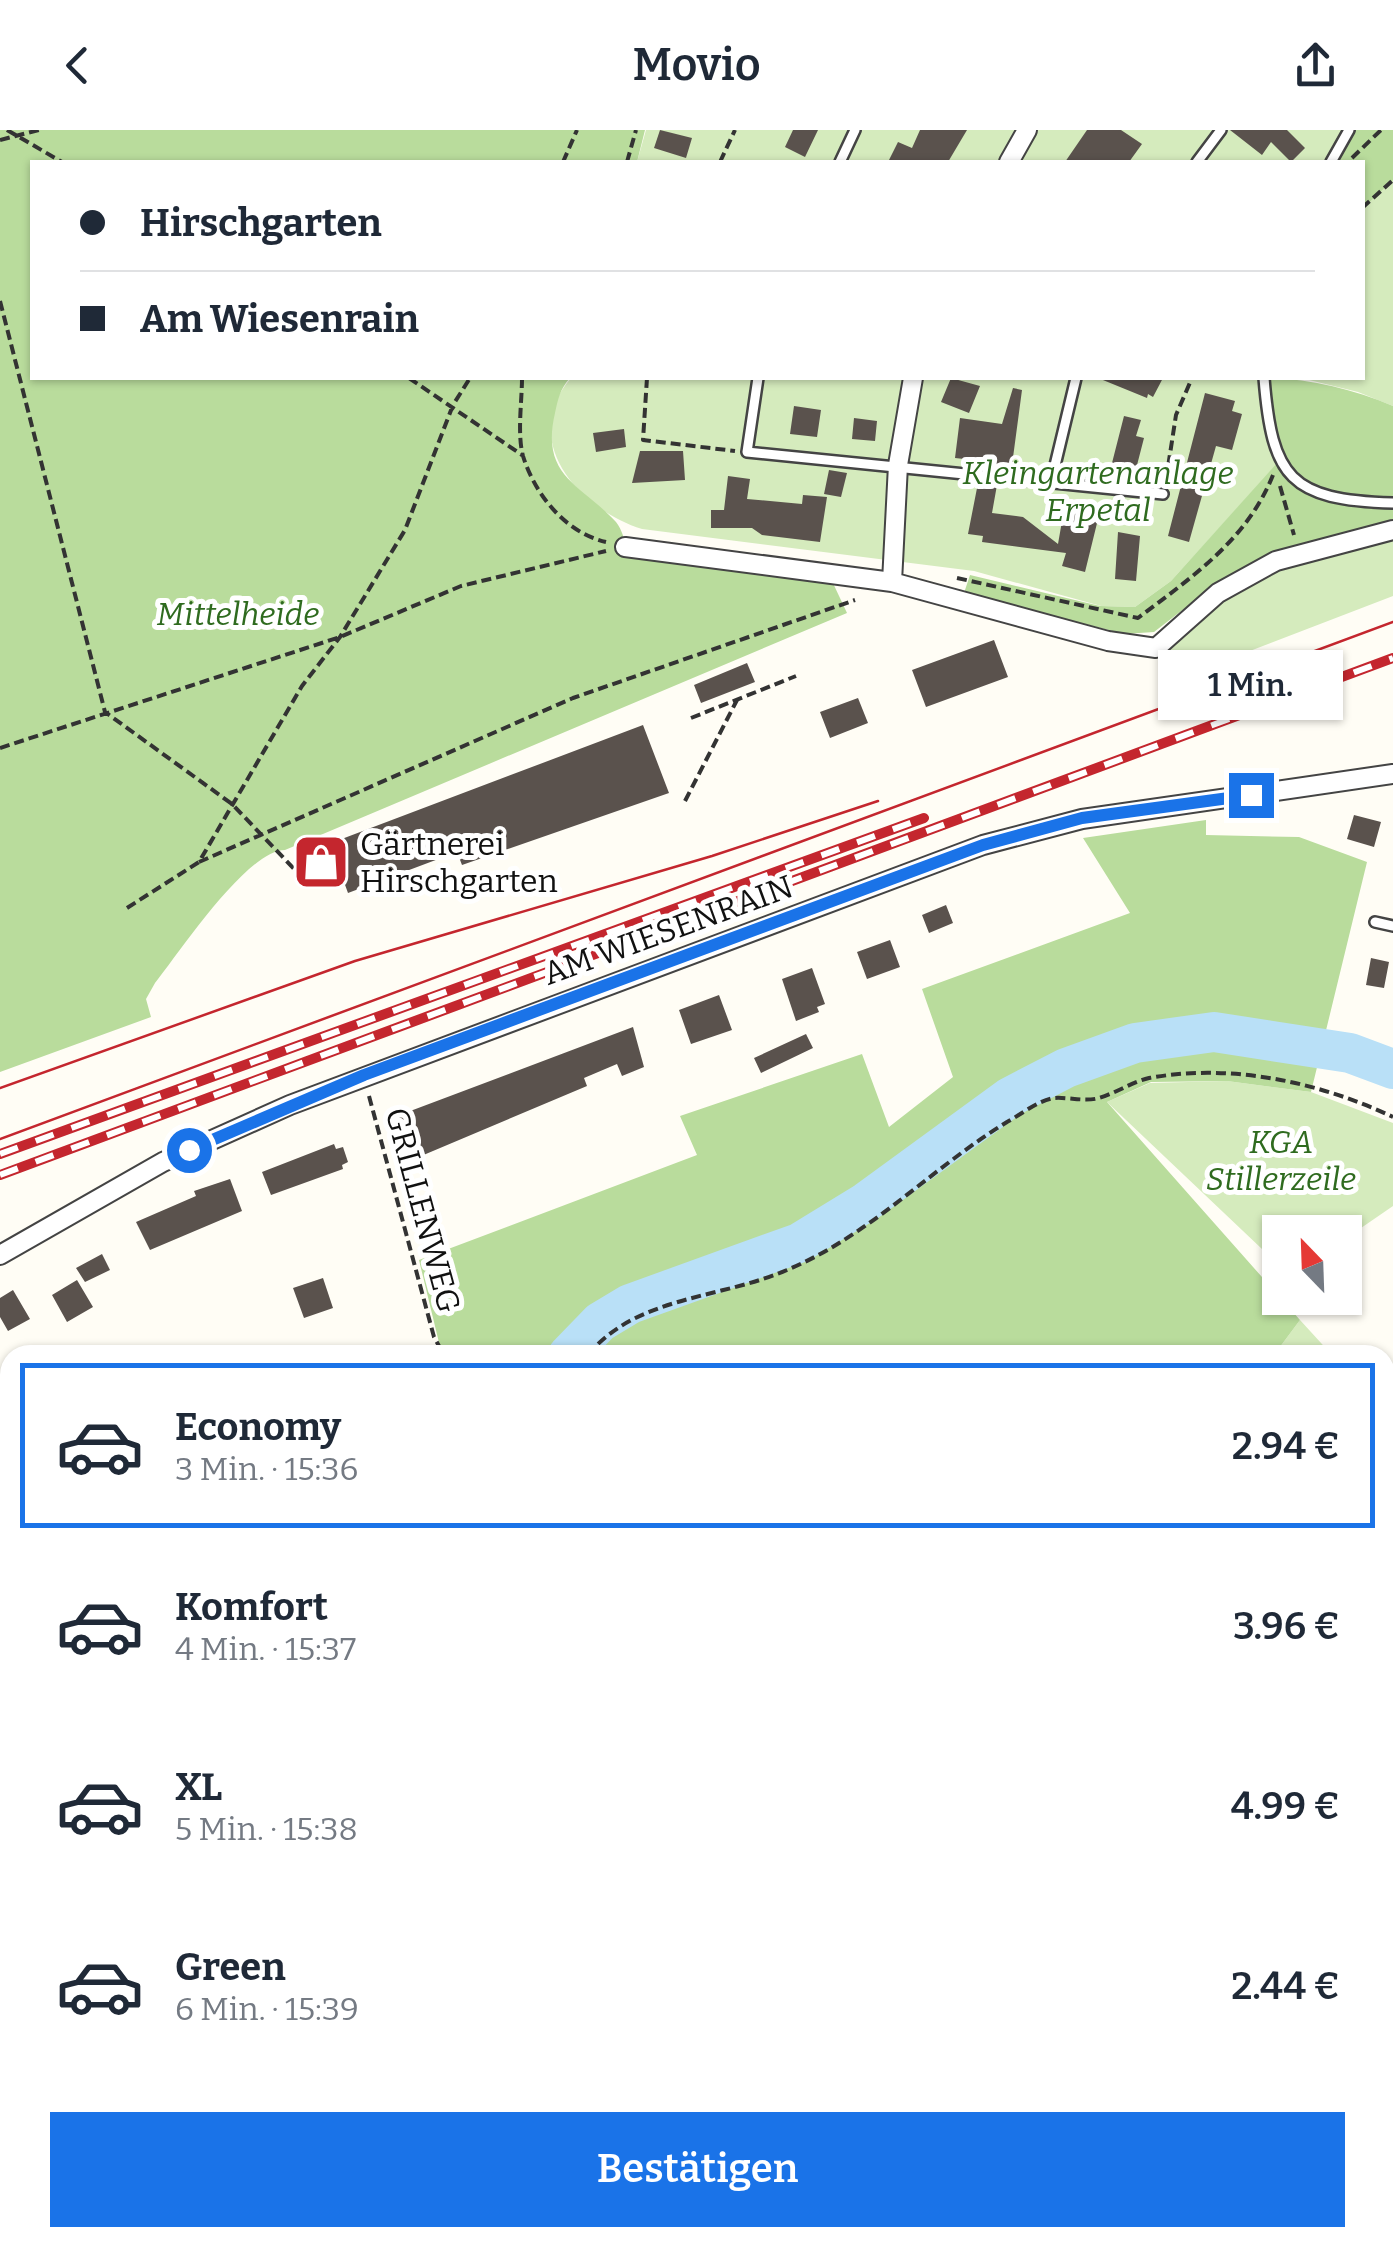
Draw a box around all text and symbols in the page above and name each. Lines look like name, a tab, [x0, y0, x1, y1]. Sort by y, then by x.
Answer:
icon: back	[50, 38, 105, 93]
text: Movio	[632, 38, 761, 92]
icon: share	[1288, 38, 1343, 93]
text: Hirschgarten	[140, 200, 382, 246]
text: Am Wiesenrain	[140, 296, 419, 342]
park label: Kleingartenanlage Erpetal	[962, 454, 1234, 529]
park label: Mittelheide	[157, 595, 319, 633]
callout: 1 Min.	[1158, 650, 1344, 720]
text: 1 Min.	[1208, 666, 1293, 704]
route end	[1229, 773, 1274, 818]
place label: Gärtnerei Hirschgarten	[360, 825, 558, 900]
shop icon: Gärtnerei Hirschgarten	[291, 832, 351, 892]
street label: AM WIESENRAIN	[538, 867, 798, 993]
street label: GRILLENWEG	[377, 1103, 469, 1317]
park label: KGA Stillerzeile	[1206, 1123, 1356, 1198]
route start	[167, 1128, 212, 1173]
north arrow	[1262, 1215, 1362, 1315]
map controls	[1262, 1215, 1362, 1315]
icon: car	[55, 1401, 145, 1491]
text: Economy	[175, 1404, 341, 1450]
text: 2.94 €	[1232, 1423, 1340, 1469]
text: 3 Min. · 15:36	[175, 1450, 358, 1488]
icon: car	[55, 1581, 145, 1671]
text: Komfort	[175, 1584, 328, 1630]
text: 3.96 €	[1233, 1603, 1340, 1649]
text: 4 Min. · 15:37	[175, 1630, 356, 1668]
icon: car	[55, 1761, 145, 1851]
text: XL	[175, 1764, 222, 1810]
text: 4.99 €	[1231, 1783, 1340, 1829]
text: 5 Min. · 15:38	[175, 1810, 358, 1848]
icon: car	[55, 1941, 145, 2031]
text: Green	[175, 1944, 286, 1990]
text: 2.44 €	[1231, 1963, 1340, 2009]
text: 6 Min. · 15:39	[175, 1990, 359, 2028]
button: Bestätigen	[50, 2112, 1345, 2227]

